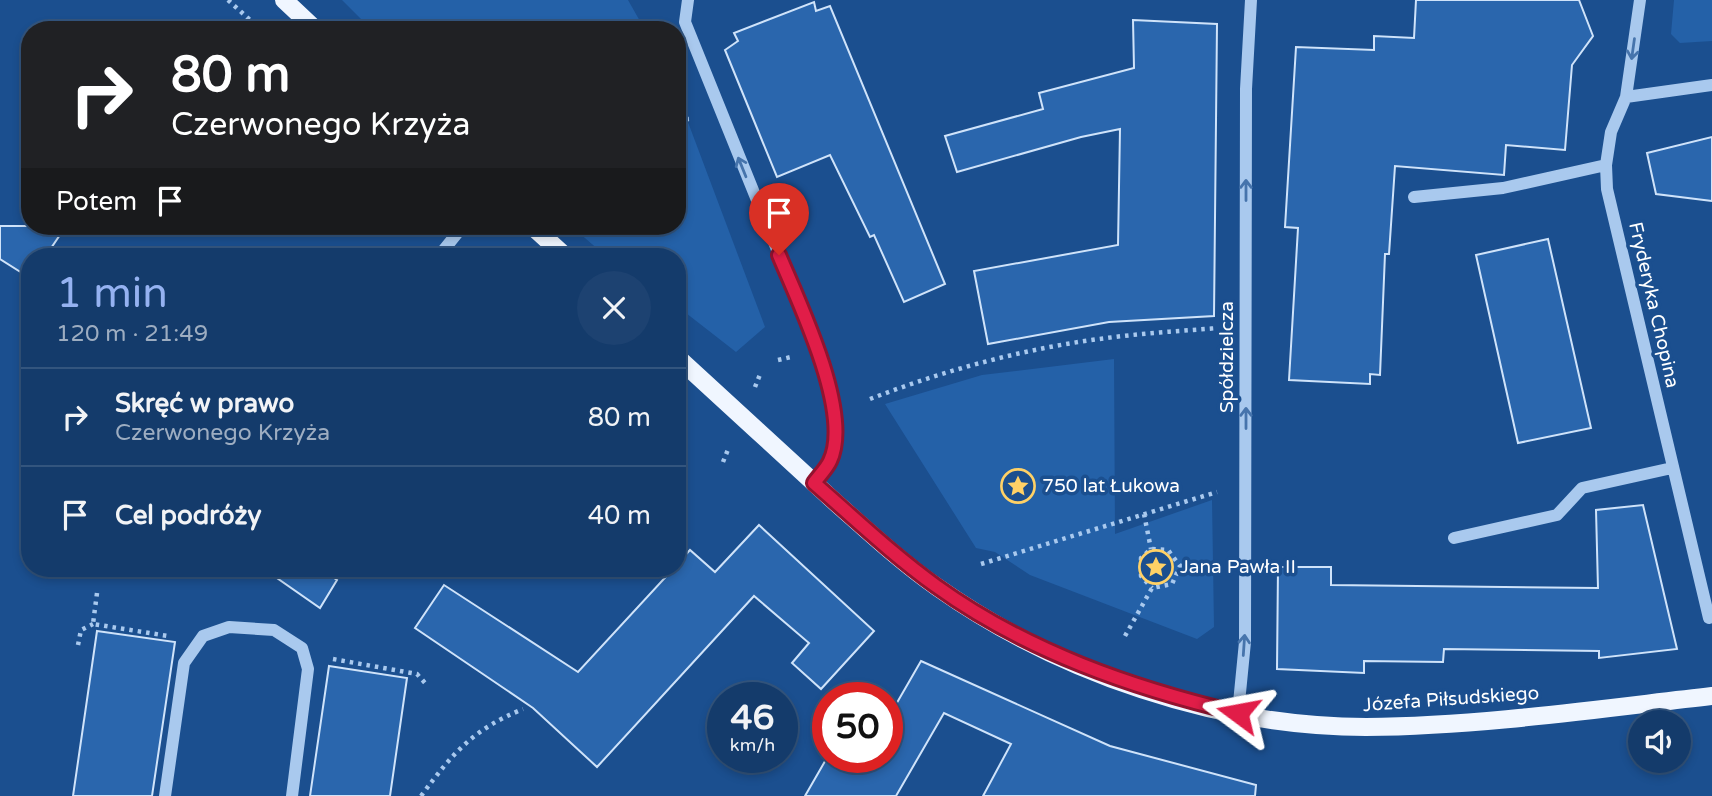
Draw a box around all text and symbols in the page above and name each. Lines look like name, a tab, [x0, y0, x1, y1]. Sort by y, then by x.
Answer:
one-way arrow	[1627, 37, 1640, 60]
text: 80 m	[171, 46, 290, 105]
icon: right	[56, 49, 147, 140]
text: Czerwonego Krzyża	[171, 106, 470, 144]
one-way arrow	[735, 157, 748, 179]
one-way arrow	[1239, 179, 1253, 202]
icon: arrive	[151, 182, 189, 220]
pin	[749, 183, 809, 255]
text: Potem	[56, 186, 137, 217]
icon: arrive	[760, 194, 798, 232]
street label: Fryderyka Chopina	[1624, 220, 1684, 390]
text: 1 min	[56, 268, 168, 319]
button: close	[577, 271, 651, 345]
street label: Spółdzielcza	[1216, 301, 1238, 413]
text: 120 m · 21:49	[56, 320, 208, 348]
text: Skręć w prawo	[115, 388, 294, 419]
icon: right	[56, 398, 94, 436]
text: 80 m	[588, 402, 651, 433]
one-way arrow	[1239, 407, 1253, 430]
text: Czerwonego Krzyża	[115, 419, 330, 447]
place icon: 750 lat Łukowa	[999, 467, 1037, 505]
place label: 750 lat Łukowa	[1042, 475, 1180, 497]
icon: arrive	[56, 496, 94, 534]
text: Cel podróży	[115, 500, 262, 531]
text: 40 m	[588, 500, 651, 531]
place icon: Jana Pawła II	[1137, 548, 1175, 586]
place label: Jana Pawła II	[1180, 556, 1296, 578]
one-way arrow	[1238, 634, 1251, 657]
position arrow	[1201, 676, 1275, 750]
speed limit sign: 50	[812, 682, 903, 773]
street label: Józefa Piłsudskiego	[1362, 682, 1540, 716]
text: 46	[731, 697, 774, 739]
map controls	[1628, 710, 1691, 773]
button: sound	[1628, 710, 1691, 773]
text: km/h	[730, 734, 775, 756]

